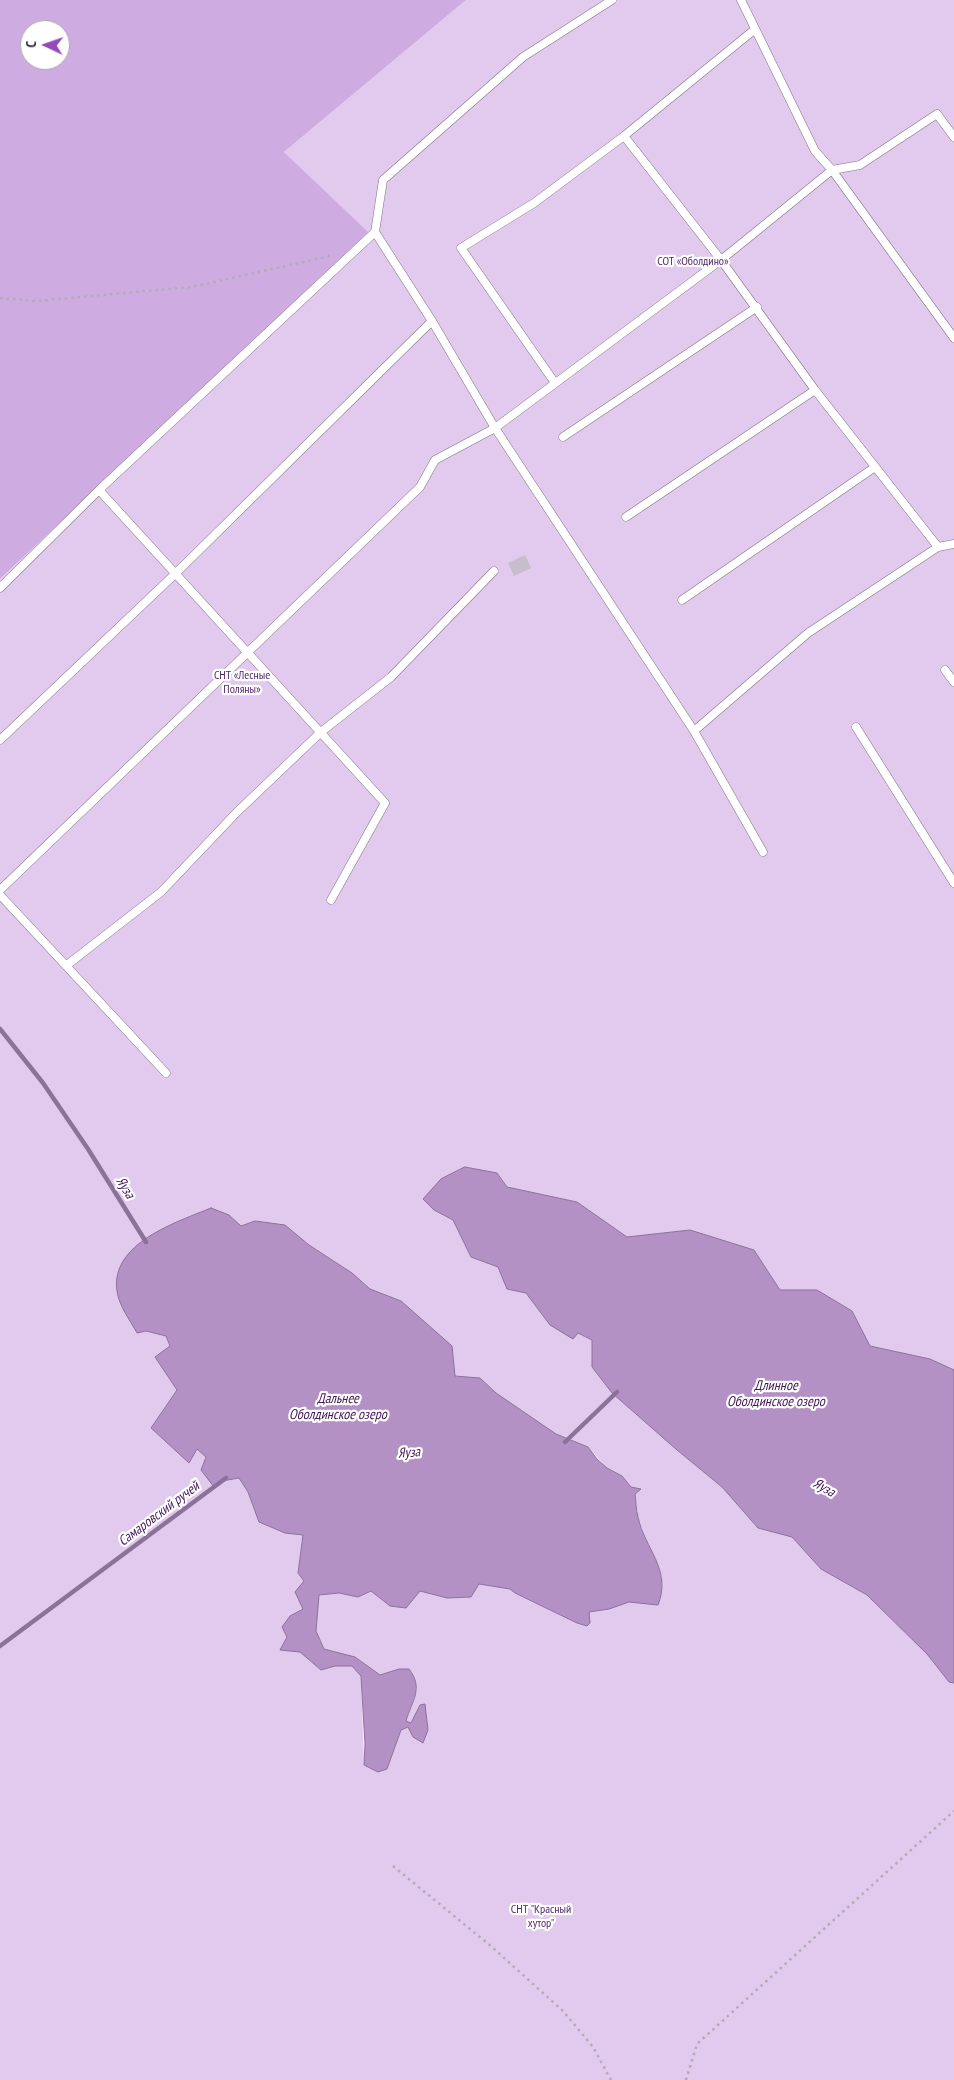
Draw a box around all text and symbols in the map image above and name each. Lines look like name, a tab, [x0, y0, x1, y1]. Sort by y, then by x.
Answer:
north arrow	[20, 20, 70, 70]
text: С	[22, 41, 40, 48]
park label: СОТ «Оболдино»	[657, 255, 729, 269]
park label: СНТ «Лесные Поляны»	[214, 669, 270, 697]
water label: Яуза	[112, 1174, 138, 1202]
water label: Длинное Оболдинское озеро	[727, 1378, 825, 1410]
water label: Дальнее Оболдинское озеро	[289, 1391, 387, 1424]
water label: Яуза	[397, 1444, 421, 1462]
water label: Яуза	[810, 1475, 838, 1501]
water label: Самаровский ручей	[115, 1478, 203, 1550]
park label: СНТ "Красный хутор"	[511, 1903, 571, 1931]

